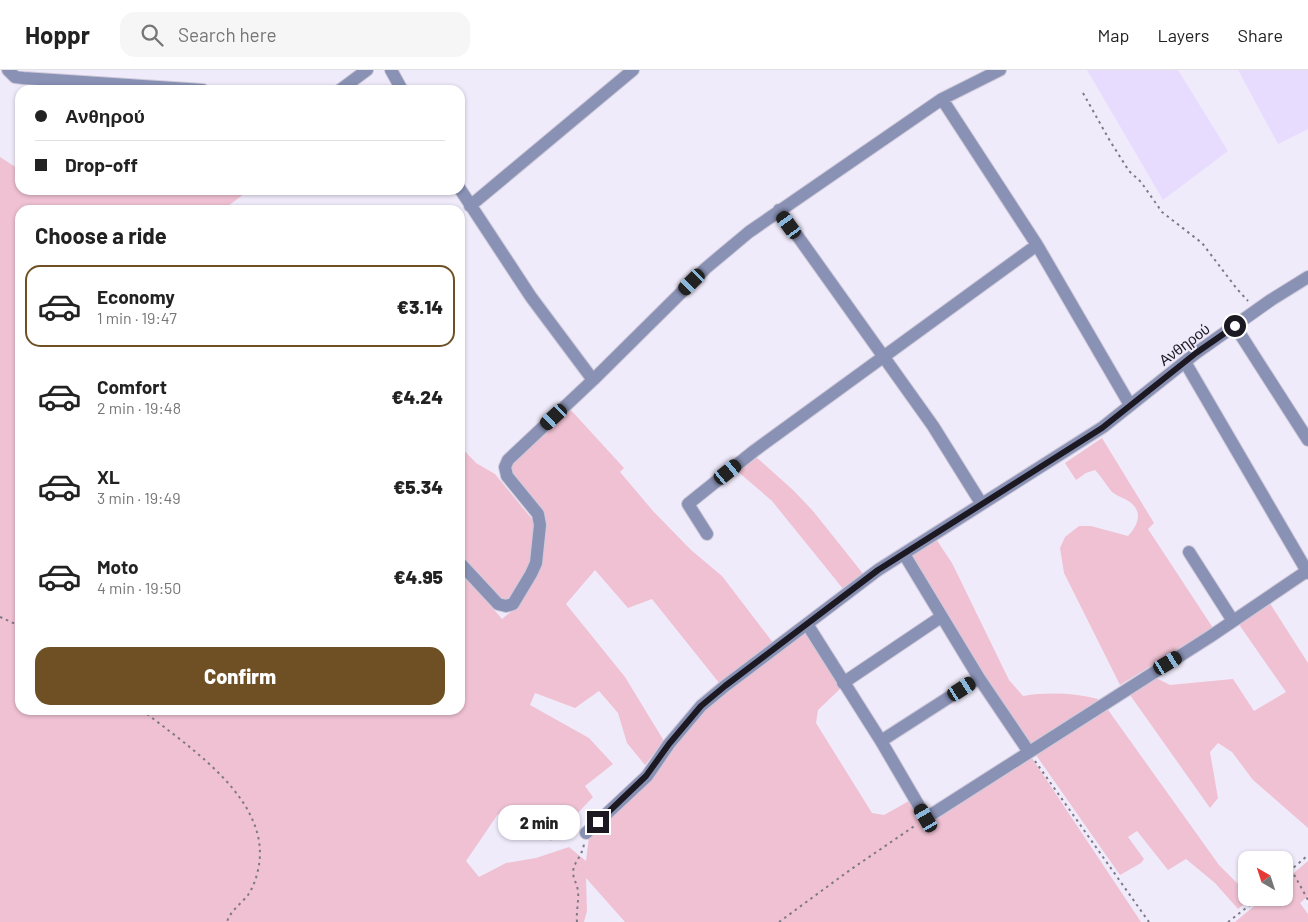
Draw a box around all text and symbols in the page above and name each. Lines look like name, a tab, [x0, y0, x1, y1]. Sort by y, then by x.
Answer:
search box	[120, 12, 470, 57]
text: Hoppr	[25, 20, 90, 49]
icon: search	[138, 21, 166, 49]
text: Search here	[178, 23, 277, 46]
text: Map	[1097, 24, 1129, 46]
text: Layers	[1157, 24, 1210, 46]
text: Share	[1238, 24, 1283, 46]
text: Ανθηρού	[65, 104, 145, 127]
text: Drop-off	[65, 153, 138, 176]
car	[774, 208, 803, 242]
text: Choose a ride	[35, 222, 167, 248]
car	[676, 266, 707, 298]
icon: car	[37, 284, 82, 329]
text: Economy	[97, 285, 175, 308]
text: €3.14	[397, 295, 443, 318]
text: 1 min · 19:47	[97, 308, 177, 327]
route start	[1224, 315, 1246, 337]
street label: Ανθηρού	[1155, 319, 1213, 369]
icon: car	[37, 374, 82, 419]
text: Comfort	[97, 375, 167, 398]
text: €4.24	[391, 385, 443, 408]
text: 2 min · 19:48	[97, 398, 181, 417]
car	[537, 401, 570, 433]
car	[711, 457, 744, 487]
icon: car	[37, 464, 82, 509]
text: XL	[97, 465, 120, 488]
text: €5.34	[393, 475, 443, 498]
text: 3 min · 19:49	[97, 488, 181, 507]
icon: car	[37, 554, 82, 599]
text: Moto	[97, 555, 139, 578]
text: €4.95	[393, 565, 443, 588]
text: 4 min · 19:50	[97, 578, 181, 597]
button: Confirm	[35, 647, 445, 705]
car	[1151, 649, 1184, 677]
car	[945, 675, 978, 703]
car	[912, 801, 939, 835]
callout: 2 min	[498, 804, 580, 840]
route end	[587, 811, 609, 833]
text: 2 min	[520, 813, 558, 832]
north arrow	[1238, 851, 1292, 906]
map controls	[1238, 851, 1293, 906]

